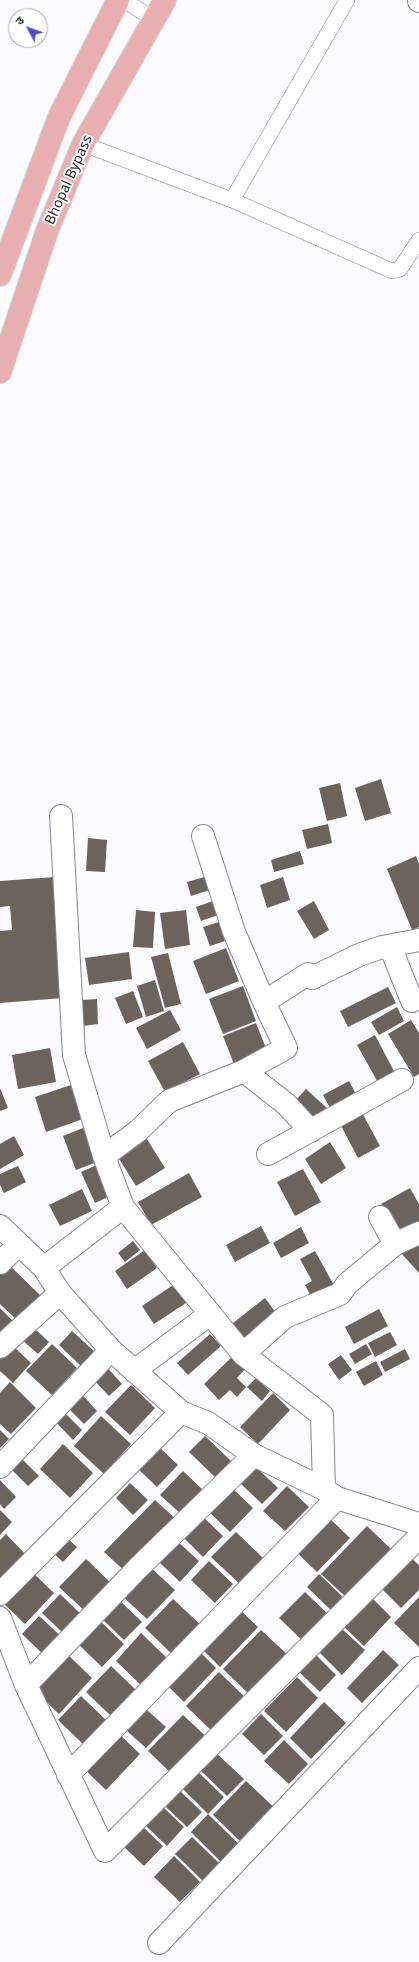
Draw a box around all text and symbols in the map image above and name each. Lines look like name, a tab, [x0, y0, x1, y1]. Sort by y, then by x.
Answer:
north arrow	[8, 8, 48, 48]
text: उ	[12, 13, 27, 28]
street label: Bhopal Bypass	[42, 133, 96, 227]

